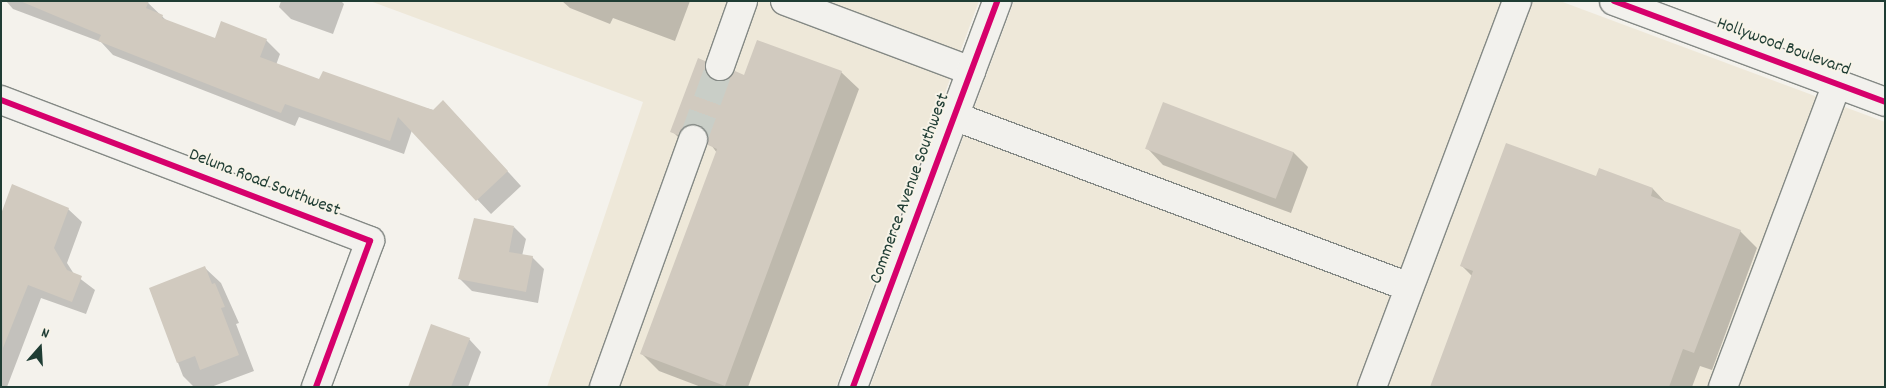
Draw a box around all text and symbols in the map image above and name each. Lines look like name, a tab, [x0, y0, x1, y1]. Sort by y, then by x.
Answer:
street label: Hollywood Boulevard	[1713, 14, 1853, 82]
street label: Commerce Avenue Southwest	[866, 91, 956, 287]
street label: Deluna Road Southwest	[185, 145, 343, 223]
north arrow	[15, 323, 65, 373]
text: N	[38, 323, 51, 344]

